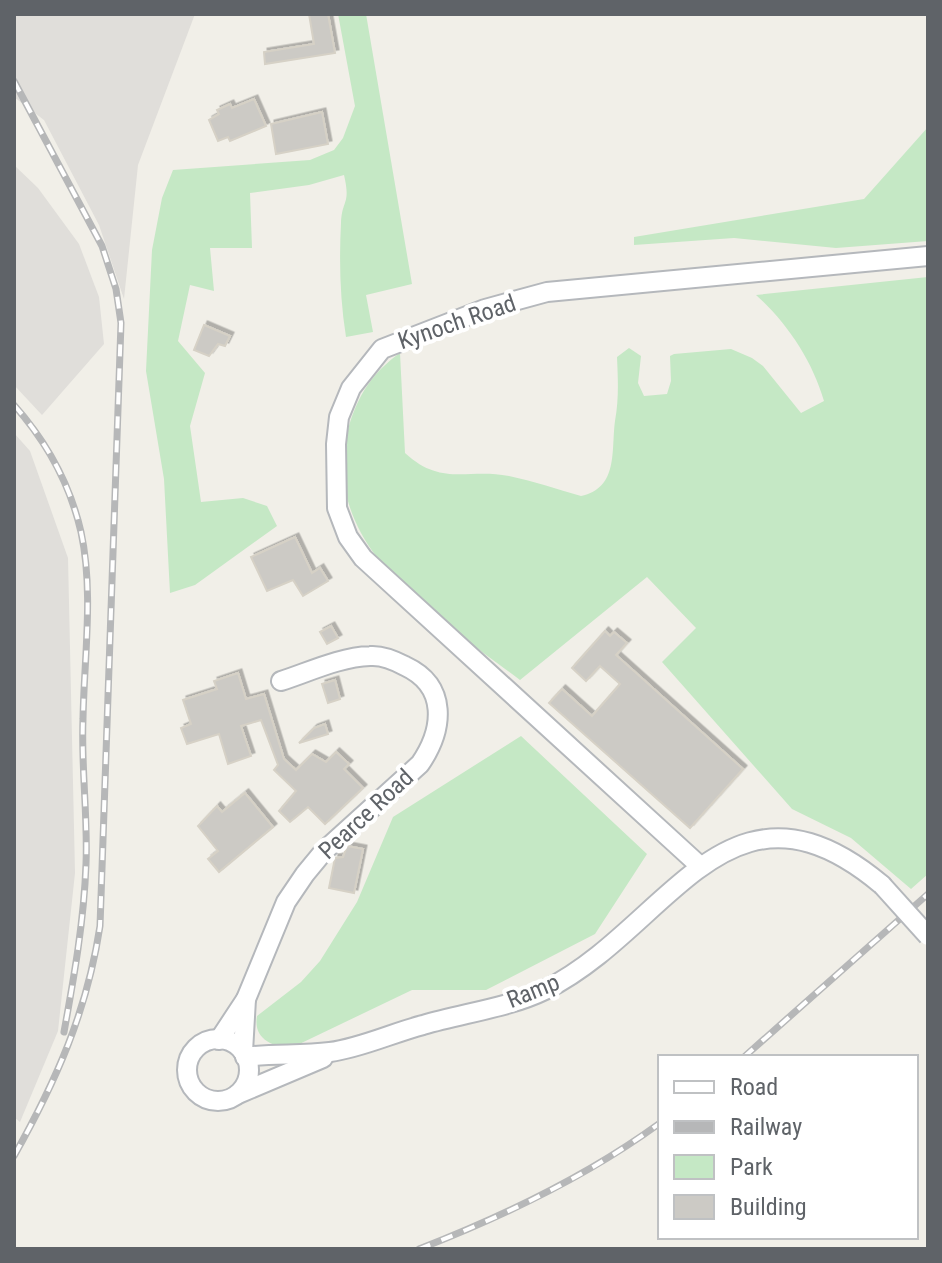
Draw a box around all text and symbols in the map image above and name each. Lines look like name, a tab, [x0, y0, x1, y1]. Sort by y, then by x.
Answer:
street label: Kynoch Road	[394, 289, 520, 355]
street label: Pearce Road	[313, 763, 419, 865]
street label: Ramp	[503, 968, 563, 1014]
legend	[658, 1055, 918, 1239]
text: Road	[730, 1073, 778, 1101]
text: Railway	[730, 1113, 802, 1141]
text: Park	[730, 1153, 773, 1181]
text: Building	[730, 1193, 807, 1221]

